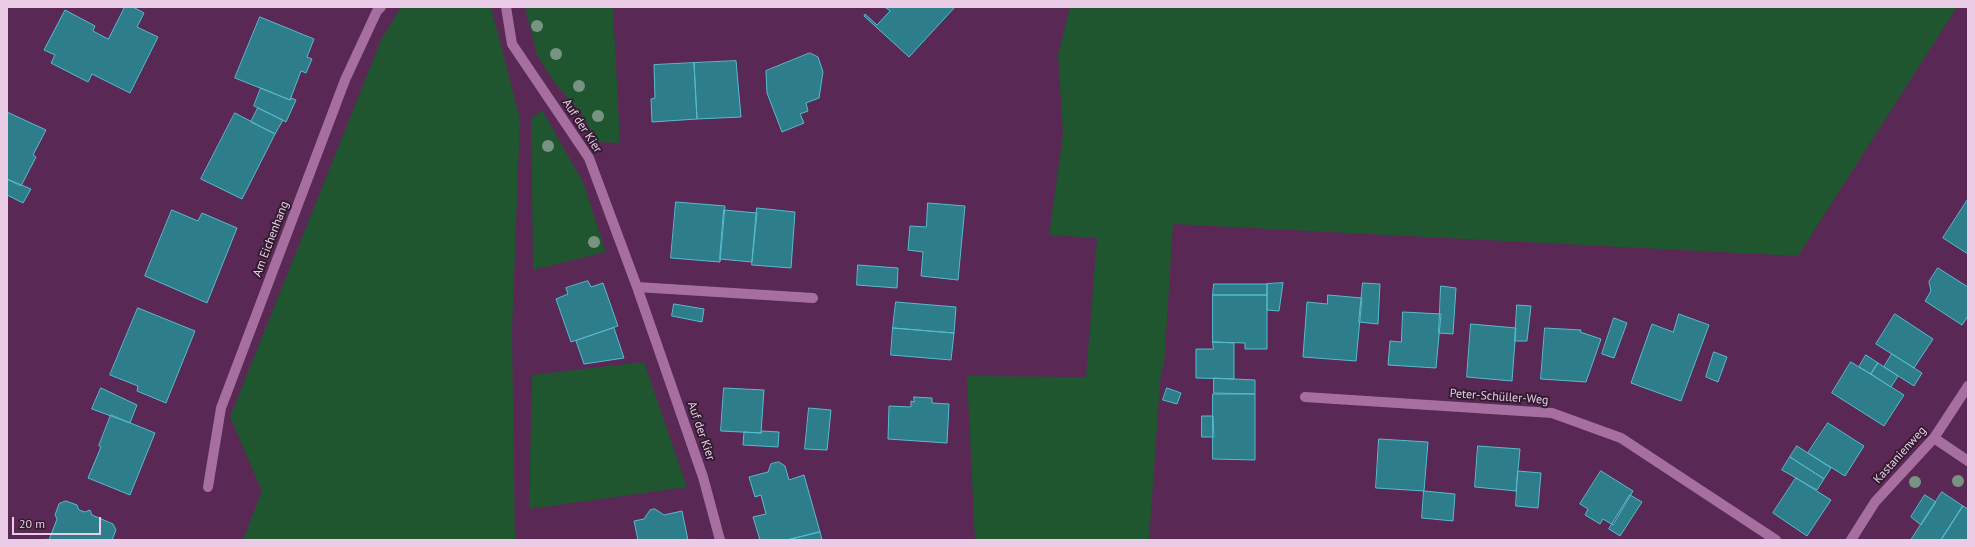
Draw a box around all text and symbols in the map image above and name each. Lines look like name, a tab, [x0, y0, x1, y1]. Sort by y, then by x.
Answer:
street label: Auf der Kier	[559, 96, 605, 156]
street label: Am Eichenhang	[250, 199, 292, 279]
street label: Peter-Schüller-Weg	[1449, 386, 1549, 408]
street label: Auf der Kier	[684, 400, 718, 462]
street label: Kastanienweg	[1871, 424, 1929, 486]
scale bar	[14, 509, 103, 535]
text: 20 m	[19, 516, 45, 531]

